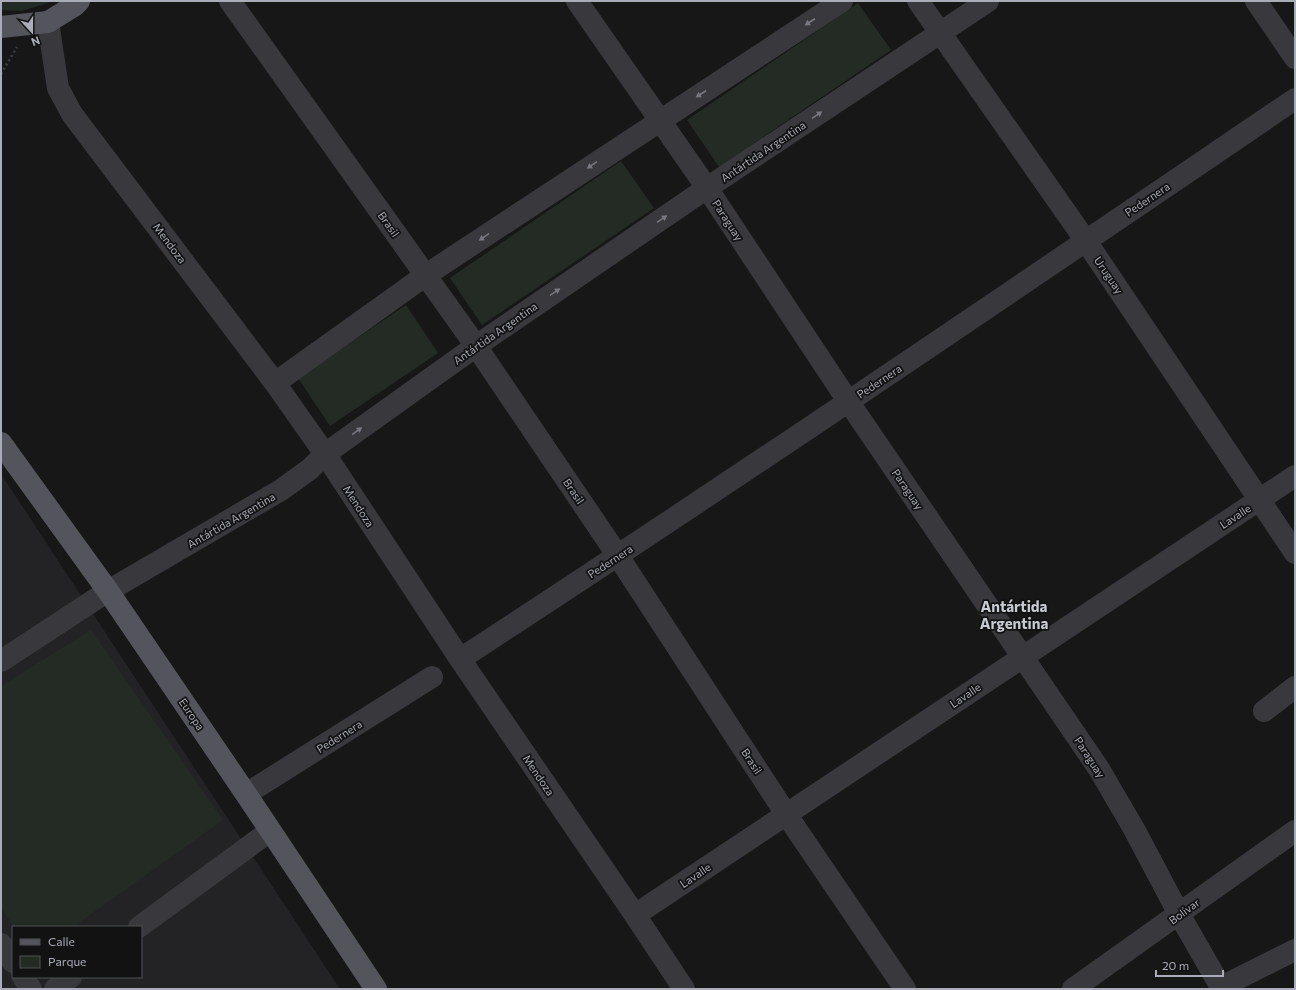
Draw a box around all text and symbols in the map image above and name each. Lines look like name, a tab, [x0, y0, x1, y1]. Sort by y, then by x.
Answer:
north arrow	[12, 12, 52, 52]
one-way arrow	[804, 19, 815, 26]
text: N	[30, 34, 42, 49]
one-way arrow	[695, 90, 707, 97]
one-way arrow	[811, 112, 822, 119]
street label: Antártida Argentina	[718, 118, 808, 184]
one-way arrow	[587, 161, 597, 169]
street label: Pedernera	[1122, 179, 1172, 219]
street label: Paraguay	[710, 197, 746, 243]
street label: Brasil	[376, 209, 402, 239]
one-way arrow	[657, 215, 667, 223]
street label: Mendoza	[151, 220, 189, 266]
one-way arrow	[479, 233, 489, 241]
street label: Uruguay	[1092, 254, 1126, 296]
one-way arrow	[550, 288, 560, 296]
street label: Antártida Argentina	[451, 299, 539, 367]
street label: Pedernera	[854, 361, 904, 401]
one-way arrow	[351, 427, 362, 435]
street label: Paraguay	[890, 466, 926, 512]
street label: Brasil	[561, 476, 587, 506]
street label: Mendoza	[341, 483, 377, 529]
street label: Antártida Argentina	[185, 490, 277, 550]
street label: Lavalle	[1217, 501, 1253, 531]
street label: Pedernera	[585, 542, 635, 580]
district label: Antártida Argentina	[980, 597, 1048, 632]
street label: Lavalle	[947, 680, 983, 710]
street label: Europa	[177, 696, 207, 732]
street label: Pedernera	[314, 717, 364, 755]
street label: Paraguay	[1072, 734, 1108, 780]
street label: Brasil	[739, 746, 765, 776]
street label: Mendoza	[521, 752, 557, 798]
street label: Lavalle	[677, 860, 713, 890]
street label: Bolívar	[1166, 895, 1202, 927]
legend	[12, 926, 142, 978]
text: Calle	[48, 934, 75, 948]
scale bar	[1156, 952, 1223, 978]
text: Parque	[48, 954, 86, 968]
text: 20 m	[1162, 958, 1189, 972]

